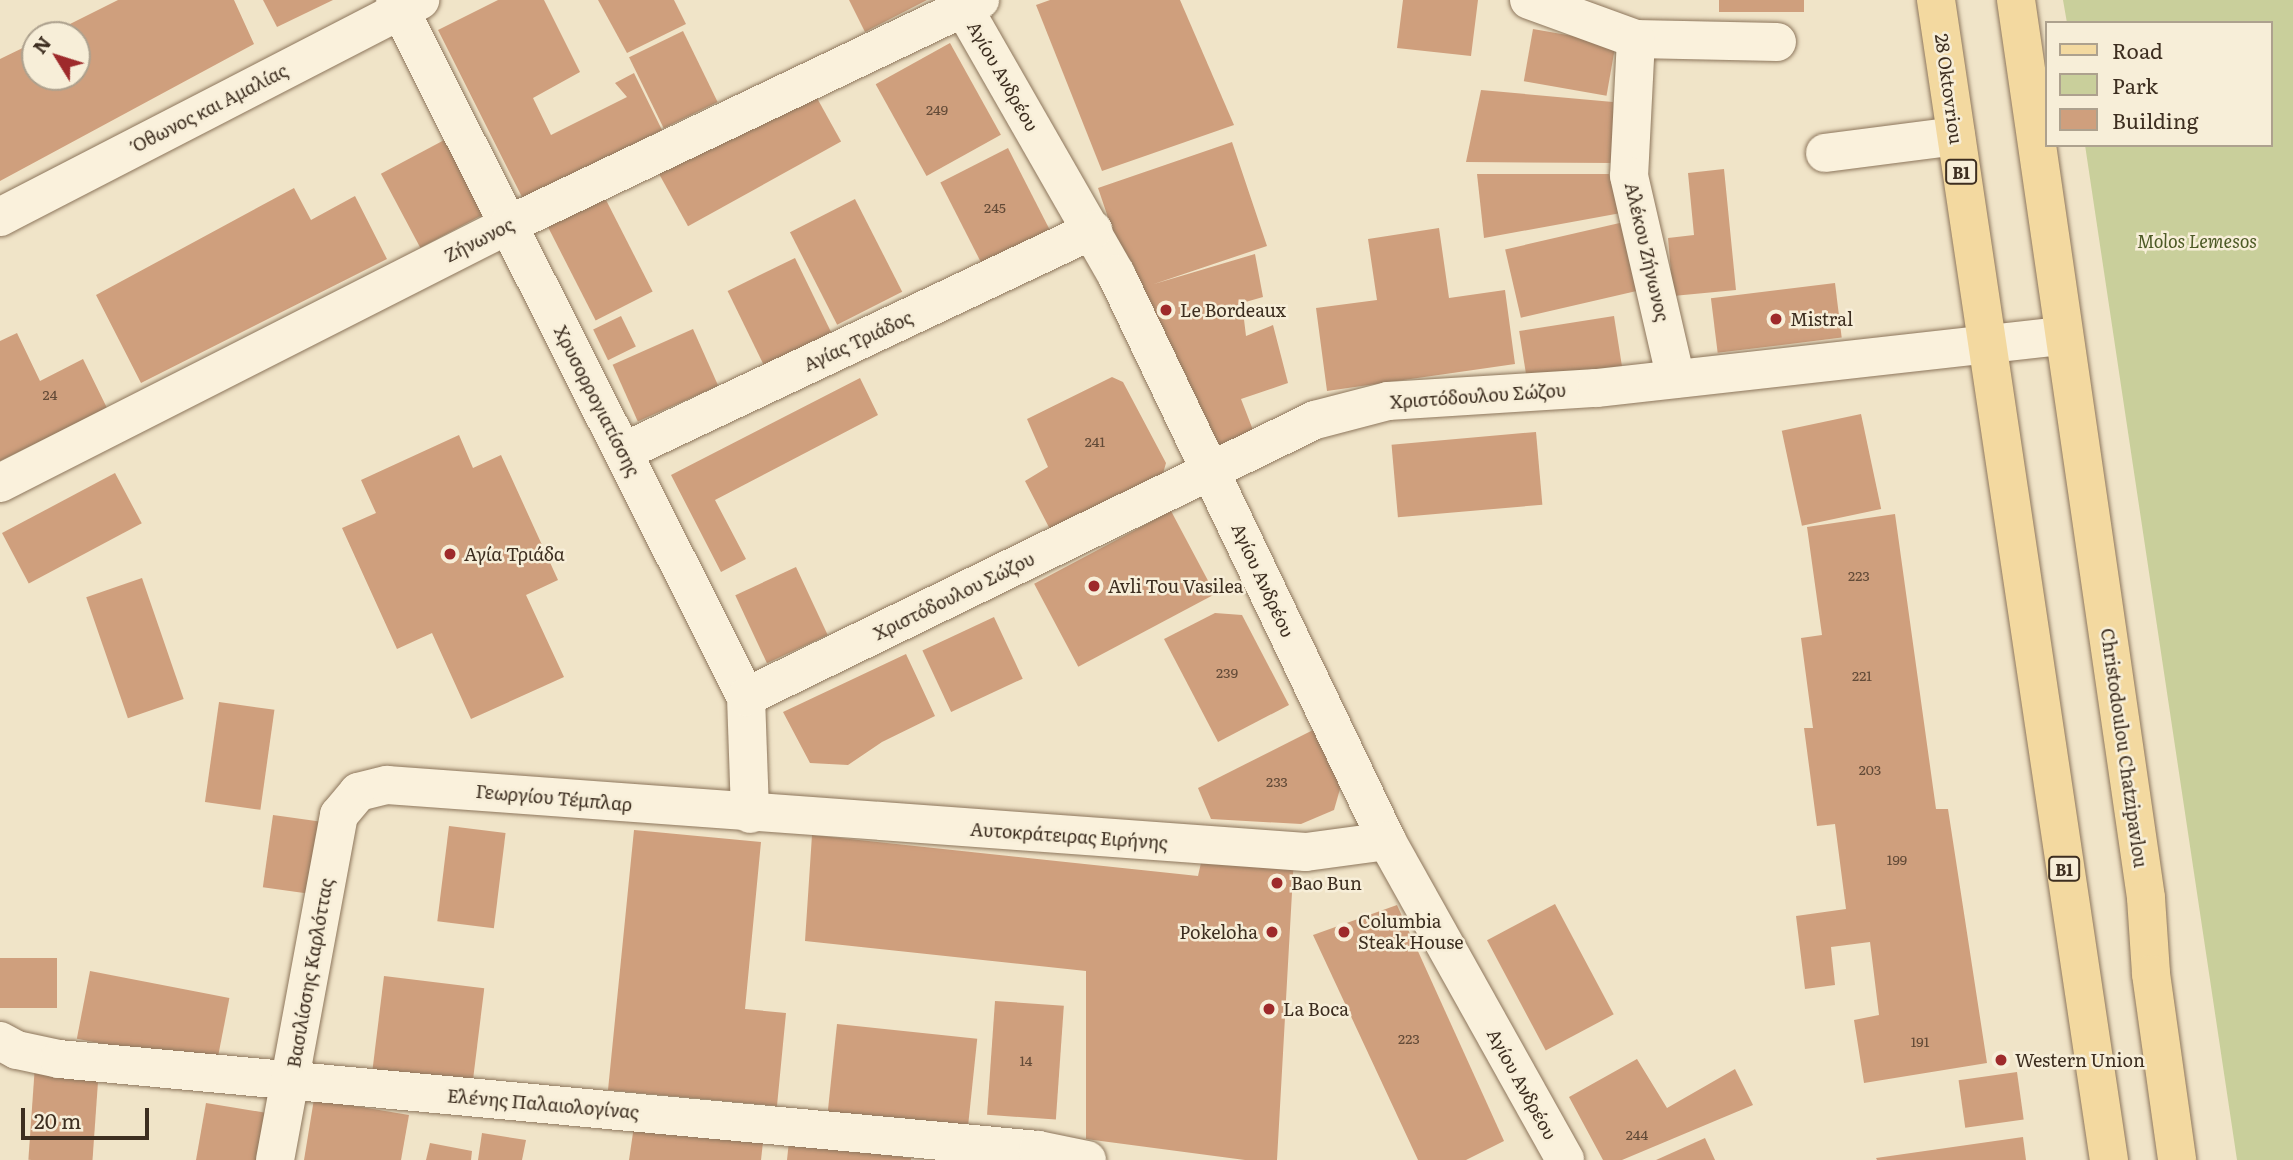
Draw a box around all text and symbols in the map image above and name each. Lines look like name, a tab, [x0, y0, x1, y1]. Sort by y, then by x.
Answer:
street label: Αγίου Ανδρέου	[963, 17, 1043, 135]
north arrow	[21, 21, 91, 91]
legend	[2044, 21, 2272, 147]
text: N	[25, 29, 57, 59]
street label: 28 Oktovriou	[1931, 32, 1967, 146]
text: Road	[2112, 34, 2163, 65]
street label: Όθωνος και Αμαλίας	[129, 60, 291, 156]
text: Park	[2112, 69, 2158, 100]
house number: 249	[926, 101, 948, 117]
text: Building	[2112, 104, 2198, 135]
road number: B1	[1944, 160, 1979, 184]
street label: Αλέκου Ζήνωνος	[1621, 180, 1673, 324]
house number: 245	[984, 199, 1006, 215]
street label: Ζήνωνος	[441, 213, 517, 267]
park label: Molos Lemesos	[2137, 230, 2257, 252]
place label: Le Bordeaux	[1180, 299, 1286, 321]
marker: Le Bordeaux	[1158, 302, 1174, 318]
street label: Αγίας Τριάδος	[800, 306, 916, 376]
place label: Mistral	[1790, 308, 1853, 330]
marker: Mistral	[1768, 311, 1784, 327]
street label: Χρυσορρογιατίσσης	[550, 322, 644, 480]
street label: Χριστόδουλου Σώζου	[1389, 379, 1567, 413]
house number: 24	[43, 386, 57, 402]
house number: 241	[1085, 433, 1105, 449]
street label: Αγίου Ανδρέου	[1227, 520, 1299, 640]
place label: Αγία Τριάδα	[464, 543, 565, 565]
marker: Αγία Τριάδα	[442, 546, 458, 562]
street label: Χριστόδουλου Σώζου	[870, 548, 1038, 644]
house number: 223	[1848, 567, 1870, 583]
place label: Avli Tou Vasilea	[1108, 575, 1243, 597]
marker: Avli Tou Vasilea	[1086, 578, 1102, 594]
street label: Christodoulou Chatzipavlou	[2096, 627, 2152, 869]
house number: 239	[1216, 664, 1238, 680]
house number: 221	[1852, 667, 1872, 683]
house number: 203	[1859, 761, 1881, 777]
house number: 233	[1266, 773, 1288, 789]
street label: Γεωργίου Τέμπλαρ	[475, 780, 633, 816]
street label: Αυτοκράτειρας Ειρήνης	[969, 818, 1169, 854]
house number: 199	[1887, 851, 1907, 867]
road number: B1	[2046, 856, 2082, 882]
place label: Bao Bun	[1291, 872, 1362, 894]
marker: Bao Bun	[1269, 875, 1285, 891]
street label: Βασιλίσσης Καρλόττας	[283, 877, 337, 1069]
place label: Columbia Steak House	[1358, 911, 1464, 954]
place label: Pokeloha	[1179, 921, 1258, 943]
marker: Pokeloha	[1264, 924, 1280, 940]
marker: Columbia Steak House	[1336, 924, 1352, 940]
place label: La Boca	[1283, 998, 1349, 1020]
marker: La Boca	[1261, 1001, 1277, 1017]
street label: Αγίου Ανδρέου	[1483, 1025, 1561, 1143]
house number: 223	[1398, 1030, 1420, 1046]
house number: 191	[1911, 1033, 1929, 1049]
place label: Western Union	[2015, 1049, 2145, 1071]
house number: 14	[1020, 1052, 1032, 1068]
marker: Western Union	[1993, 1052, 2009, 1068]
street label: Ελένης Παλαιολογίνας	[446, 1085, 640, 1123]
scale bar	[24, 1094, 152, 1138]
text: 20 m	[34, 1104, 81, 1135]
house number: 244	[1626, 1126, 1648, 1142]

